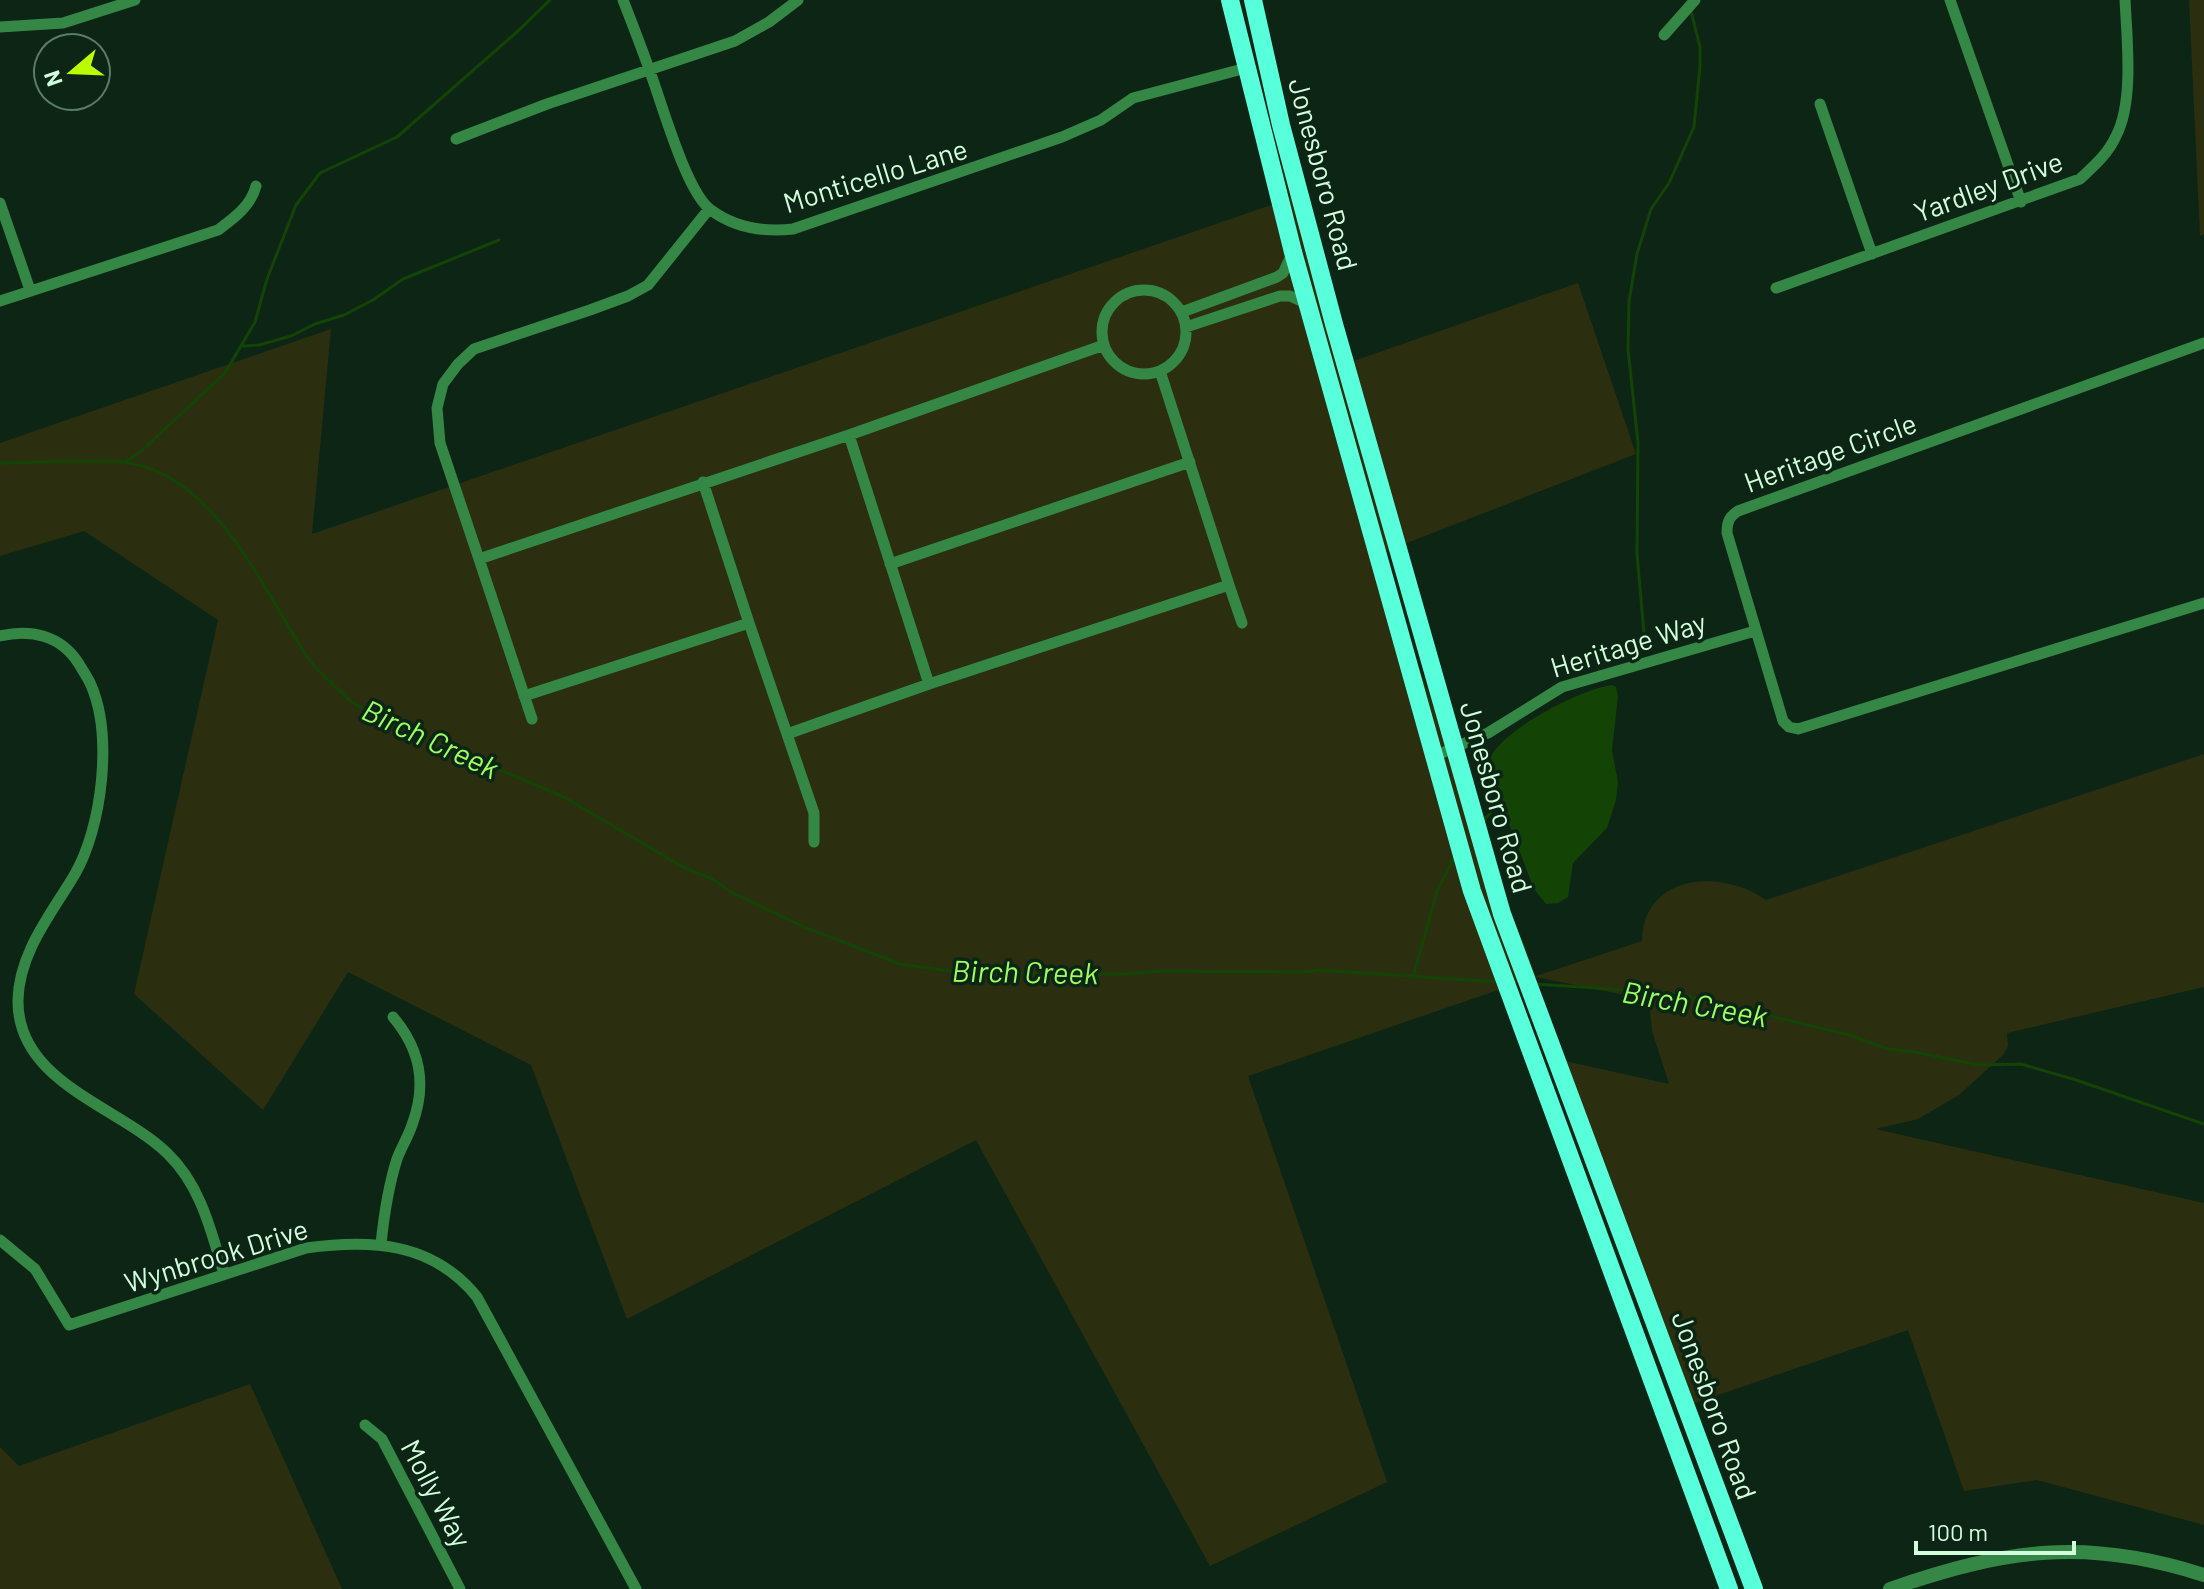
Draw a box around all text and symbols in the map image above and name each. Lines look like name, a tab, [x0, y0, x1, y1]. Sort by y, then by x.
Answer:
north arrow	[32, 32, 112, 112]
text: N	[37, 68, 67, 90]
street label: Jonesboro Road	[1282, 74, 1366, 274]
street label: Monticello Lane	[779, 131, 971, 219]
street label: Yardley Drive	[1909, 143, 2067, 229]
street label: Heritage Circle	[1739, 405, 1921, 499]
street label: Heritage Way	[1546, 604, 1710, 684]
water label: Birch Creek	[357, 691, 505, 785]
street label: Jonesboro Road	[1453, 697, 1541, 897]
water label: Birch Creek	[951, 952, 1099, 990]
water label: Birch Creek	[1620, 973, 1771, 1034]
street label: Wynbrook Drive	[120, 1211, 312, 1299]
street label: Jonesboro Road	[1665, 1306, 1765, 1504]
street label: Molly Way	[395, 1433, 480, 1553]
scale bar	[1916, 1505, 2074, 1555]
text: 100 m	[1928, 1517, 1988, 1546]

